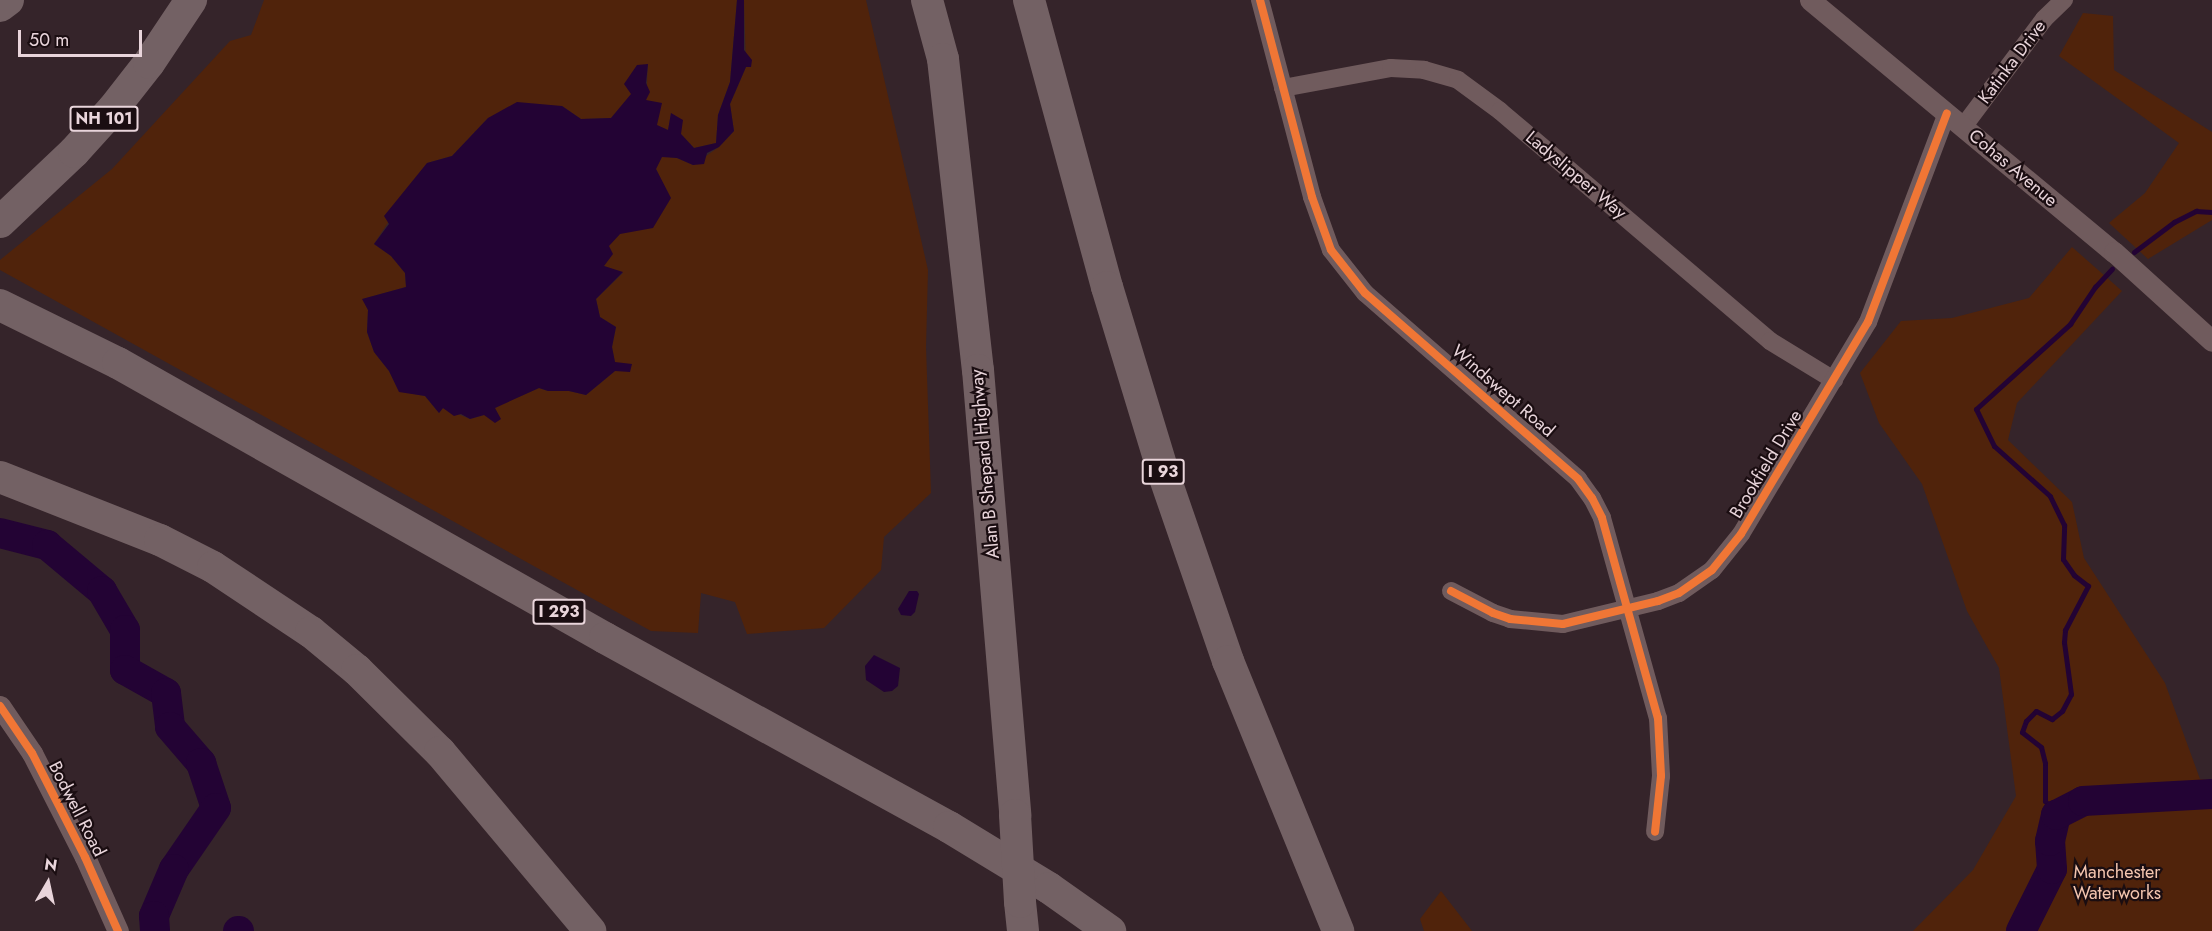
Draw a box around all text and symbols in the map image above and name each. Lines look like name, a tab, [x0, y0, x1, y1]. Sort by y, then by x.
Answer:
street label: Katinka Drive	[1974, 16, 2050, 108]
scale bar	[21, 18, 146, 56]
text: 50 m	[29, 27, 69, 53]
road number: NH 101	[70, 106, 138, 132]
street label: Cohas Avenue	[1964, 125, 2062, 211]
street label: Ladyslipper Way	[1521, 127, 1631, 223]
street label: Windswept Road	[1447, 340, 1559, 442]
street label: Alan B Shepard Highway	[966, 368, 1004, 560]
street label: Brookfield Drive	[1725, 406, 1807, 522]
road number: I 93	[1140, 459, 1186, 485]
road number: I 293	[532, 599, 586, 625]
street label: Bodwell Road	[44, 758, 110, 860]
text: N	[43, 852, 59, 877]
north arrow	[18, 853, 78, 913]
park label: Manchester Waterworks	[2073, 862, 2161, 904]

